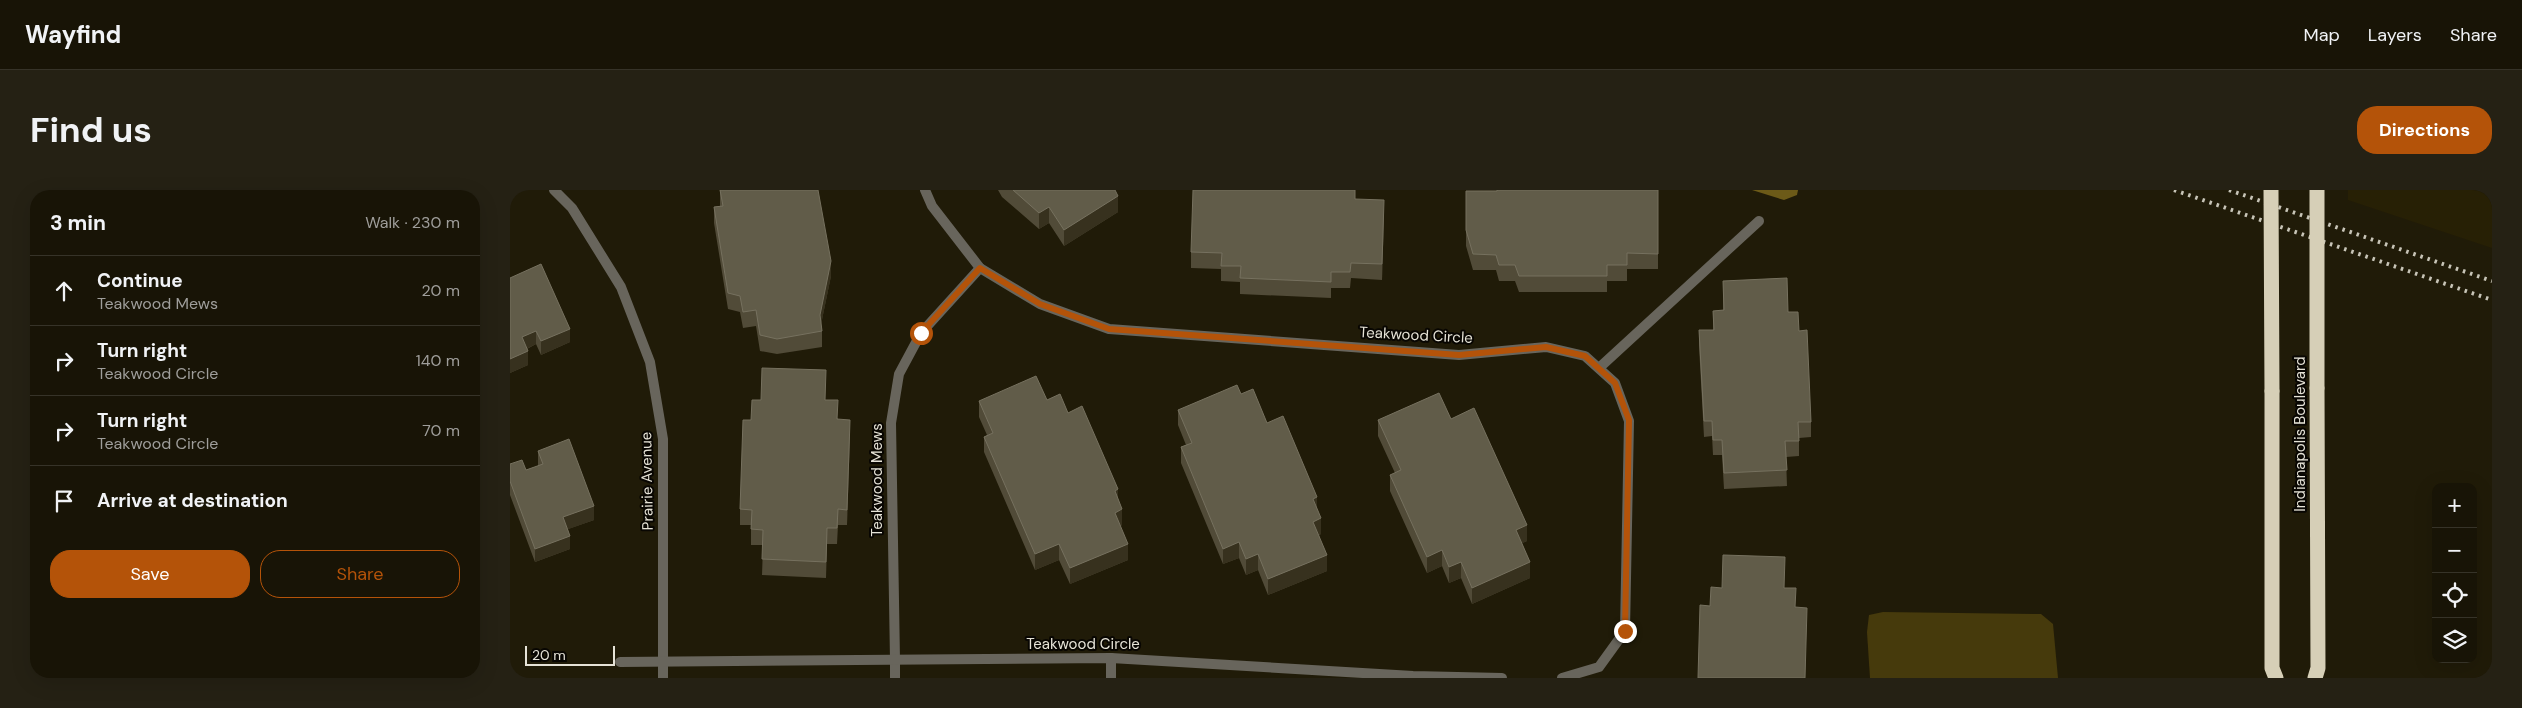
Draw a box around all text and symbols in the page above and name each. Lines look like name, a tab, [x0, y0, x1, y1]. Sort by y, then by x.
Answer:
text: Wayfind	[25, 19, 121, 50]
text: Map	[2304, 23, 2340, 47]
text: Layers	[2368, 23, 2422, 47]
text: Share	[2450, 23, 2497, 47]
button: Directions	[2357, 106, 2492, 154]
text: Find us	[30, 107, 152, 153]
text: 3 min	[50, 209, 106, 237]
text: Walk · 230 m	[365, 212, 460, 233]
text: Continue	[97, 268, 183, 293]
icon: ahead	[50, 277, 78, 305]
text: 20 m	[421, 280, 460, 301]
text: Teakwood Mews	[97, 293, 218, 314]
route start	[910, 322, 933, 345]
street label: Teakwood Circle	[1359, 322, 1473, 348]
text: Turn right	[97, 338, 187, 363]
icon: right	[50, 347, 78, 375]
text: 140 m	[416, 350, 460, 371]
street label: Indianapolis Boulevard	[2290, 356, 2310, 512]
text: Teakwood Circle	[97, 363, 218, 384]
text: Turn right	[97, 408, 187, 433]
icon: right	[50, 417, 78, 445]
text: 70 m	[422, 420, 460, 441]
street label: Teakwood Mews	[867, 423, 887, 537]
street label: Prairie Avenue	[636, 432, 658, 530]
text: Teakwood Circle	[97, 433, 218, 454]
map controls	[2432, 483, 2477, 663]
button: +	[2432, 483, 2477, 528]
icon: arrive	[50, 487, 78, 515]
text: Arrive at destination	[97, 488, 288, 513]
button: −	[2432, 528, 2477, 573]
button: Save	[50, 550, 250, 598]
button: Share	[260, 550, 460, 598]
button: locate	[2432, 573, 2477, 618]
button: layers	[2432, 618, 2477, 663]
route end	[1614, 620, 1637, 643]
street label: Teakwood Circle	[1026, 634, 1140, 654]
scale bar	[525, 643, 615, 666]
text: 20 m	[532, 646, 566, 664]

